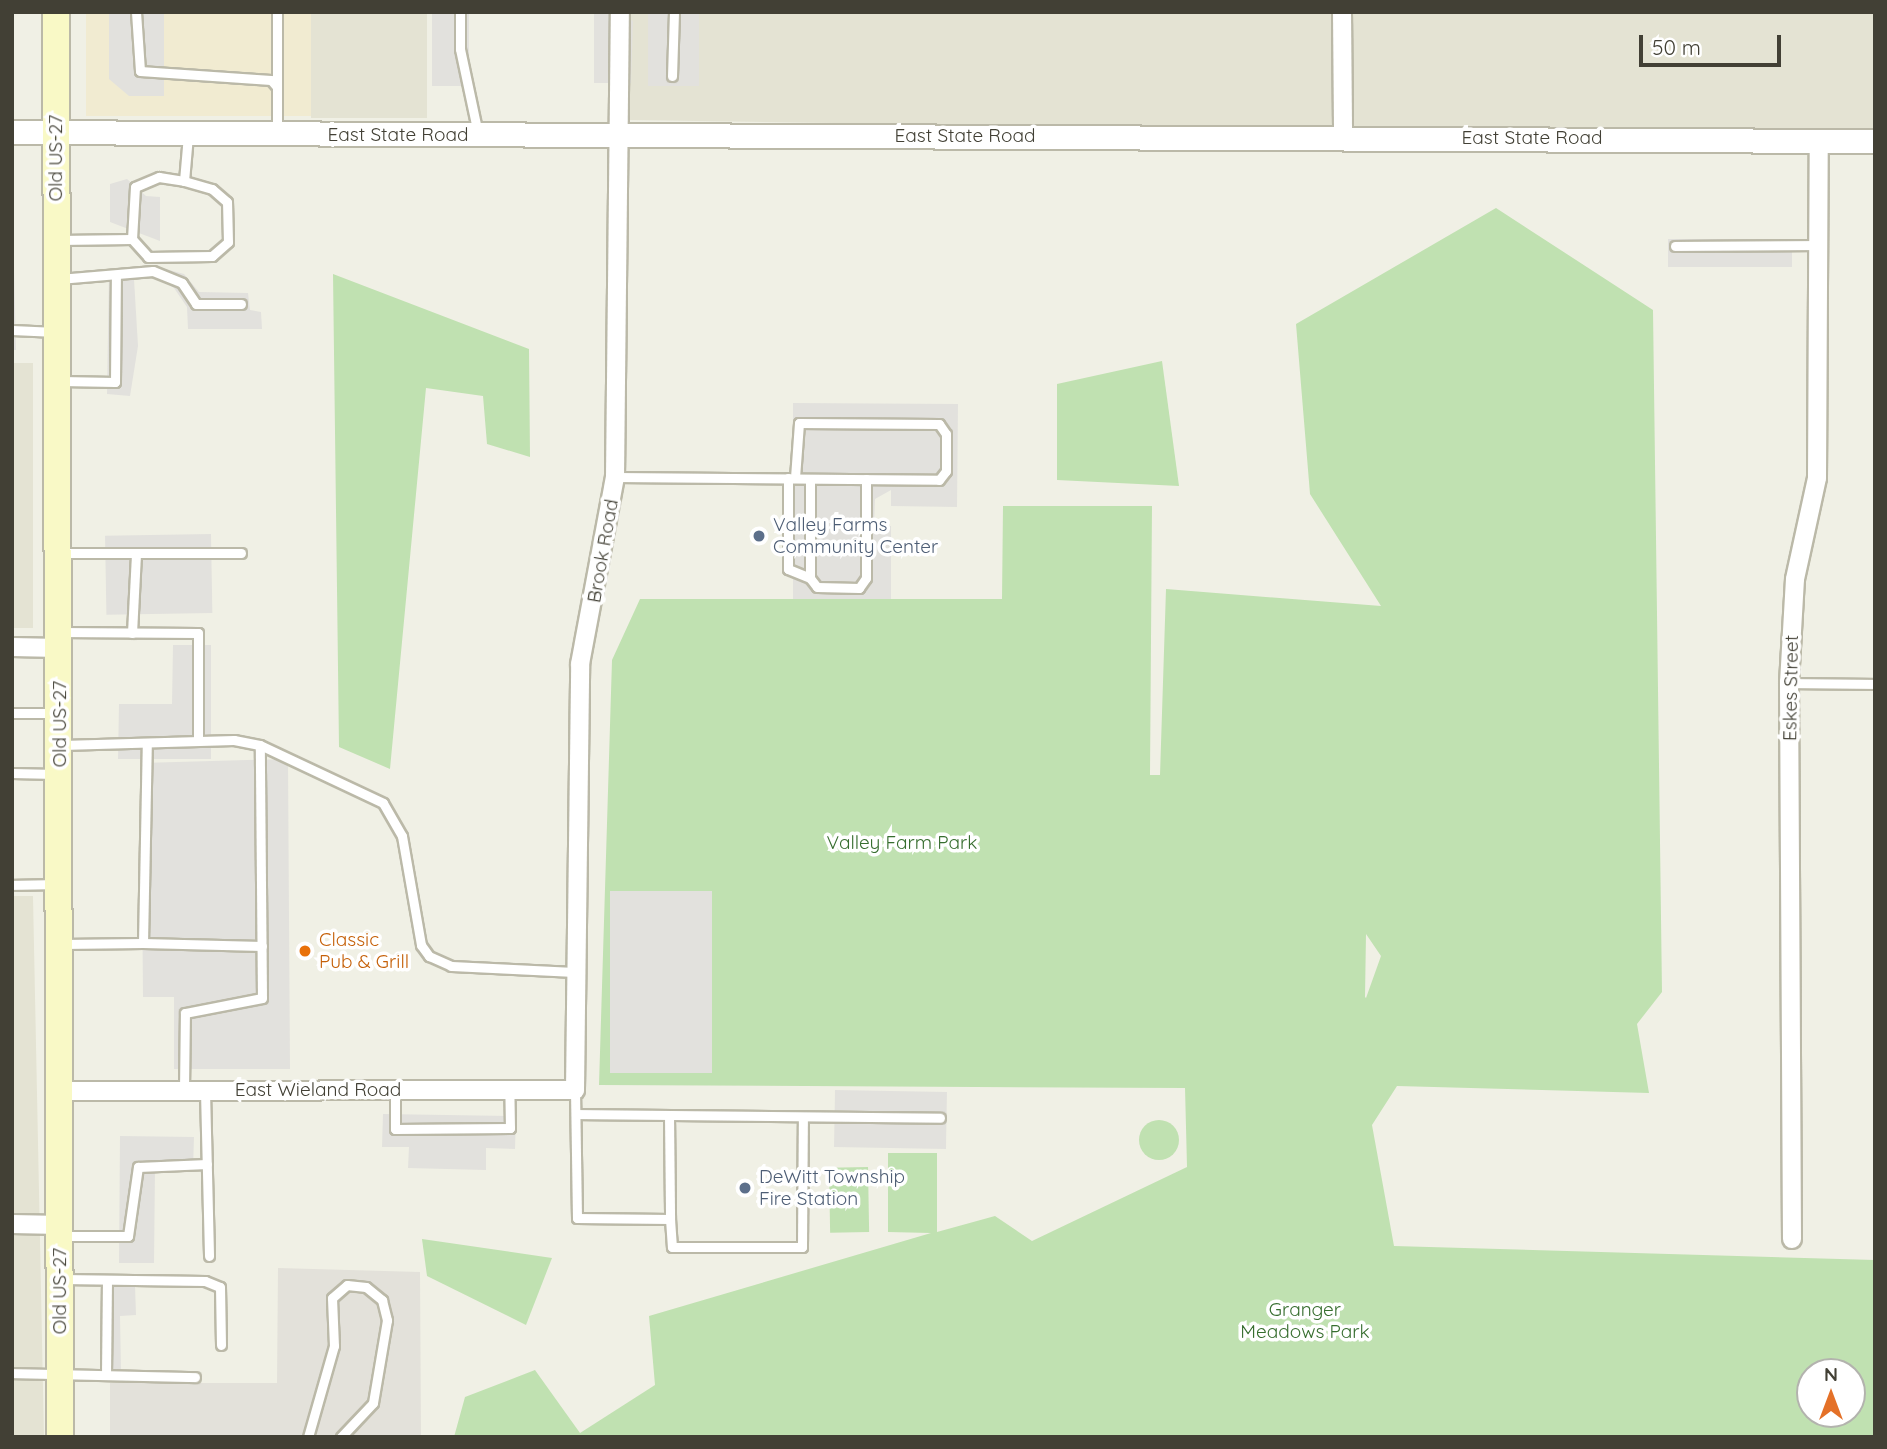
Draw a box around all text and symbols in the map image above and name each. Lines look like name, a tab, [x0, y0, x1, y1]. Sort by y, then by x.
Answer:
scale bar	[1642, 21, 1784, 65]
text: 50 m	[1652, 34, 1701, 60]
street label: Old US-27	[45, 115, 67, 201]
street label: East State Road	[328, 124, 468, 146]
street label: East State Road	[895, 125, 1035, 147]
street label: East State Road	[1462, 127, 1602, 149]
street label: Brook Road	[583, 497, 623, 605]
place label: Valley Farms Community Center	[773, 514, 938, 558]
marker: Valley Farms Community Center	[751, 528, 767, 544]
street label: Eskes Street	[1779, 635, 1803, 741]
street label: Old US-27	[49, 681, 71, 767]
park label: Valley Farm Park	[826, 832, 978, 854]
place label: Classic Pub & Grill	[319, 929, 409, 973]
marker: Classic Pub & Grill	[297, 943, 313, 959]
street label: East Wieland Road	[235, 1079, 401, 1101]
place label: DeWitt Township Fire Station	[759, 1166, 905, 1210]
marker: DeWitt Township Fire Station	[737, 1180, 753, 1196]
street label: Old US-27	[49, 1248, 71, 1334]
park label: Granger Meadows Park	[1240, 1299, 1370, 1343]
north arrow	[1796, 1358, 1866, 1428]
text: N	[1824, 1362, 1838, 1386]

